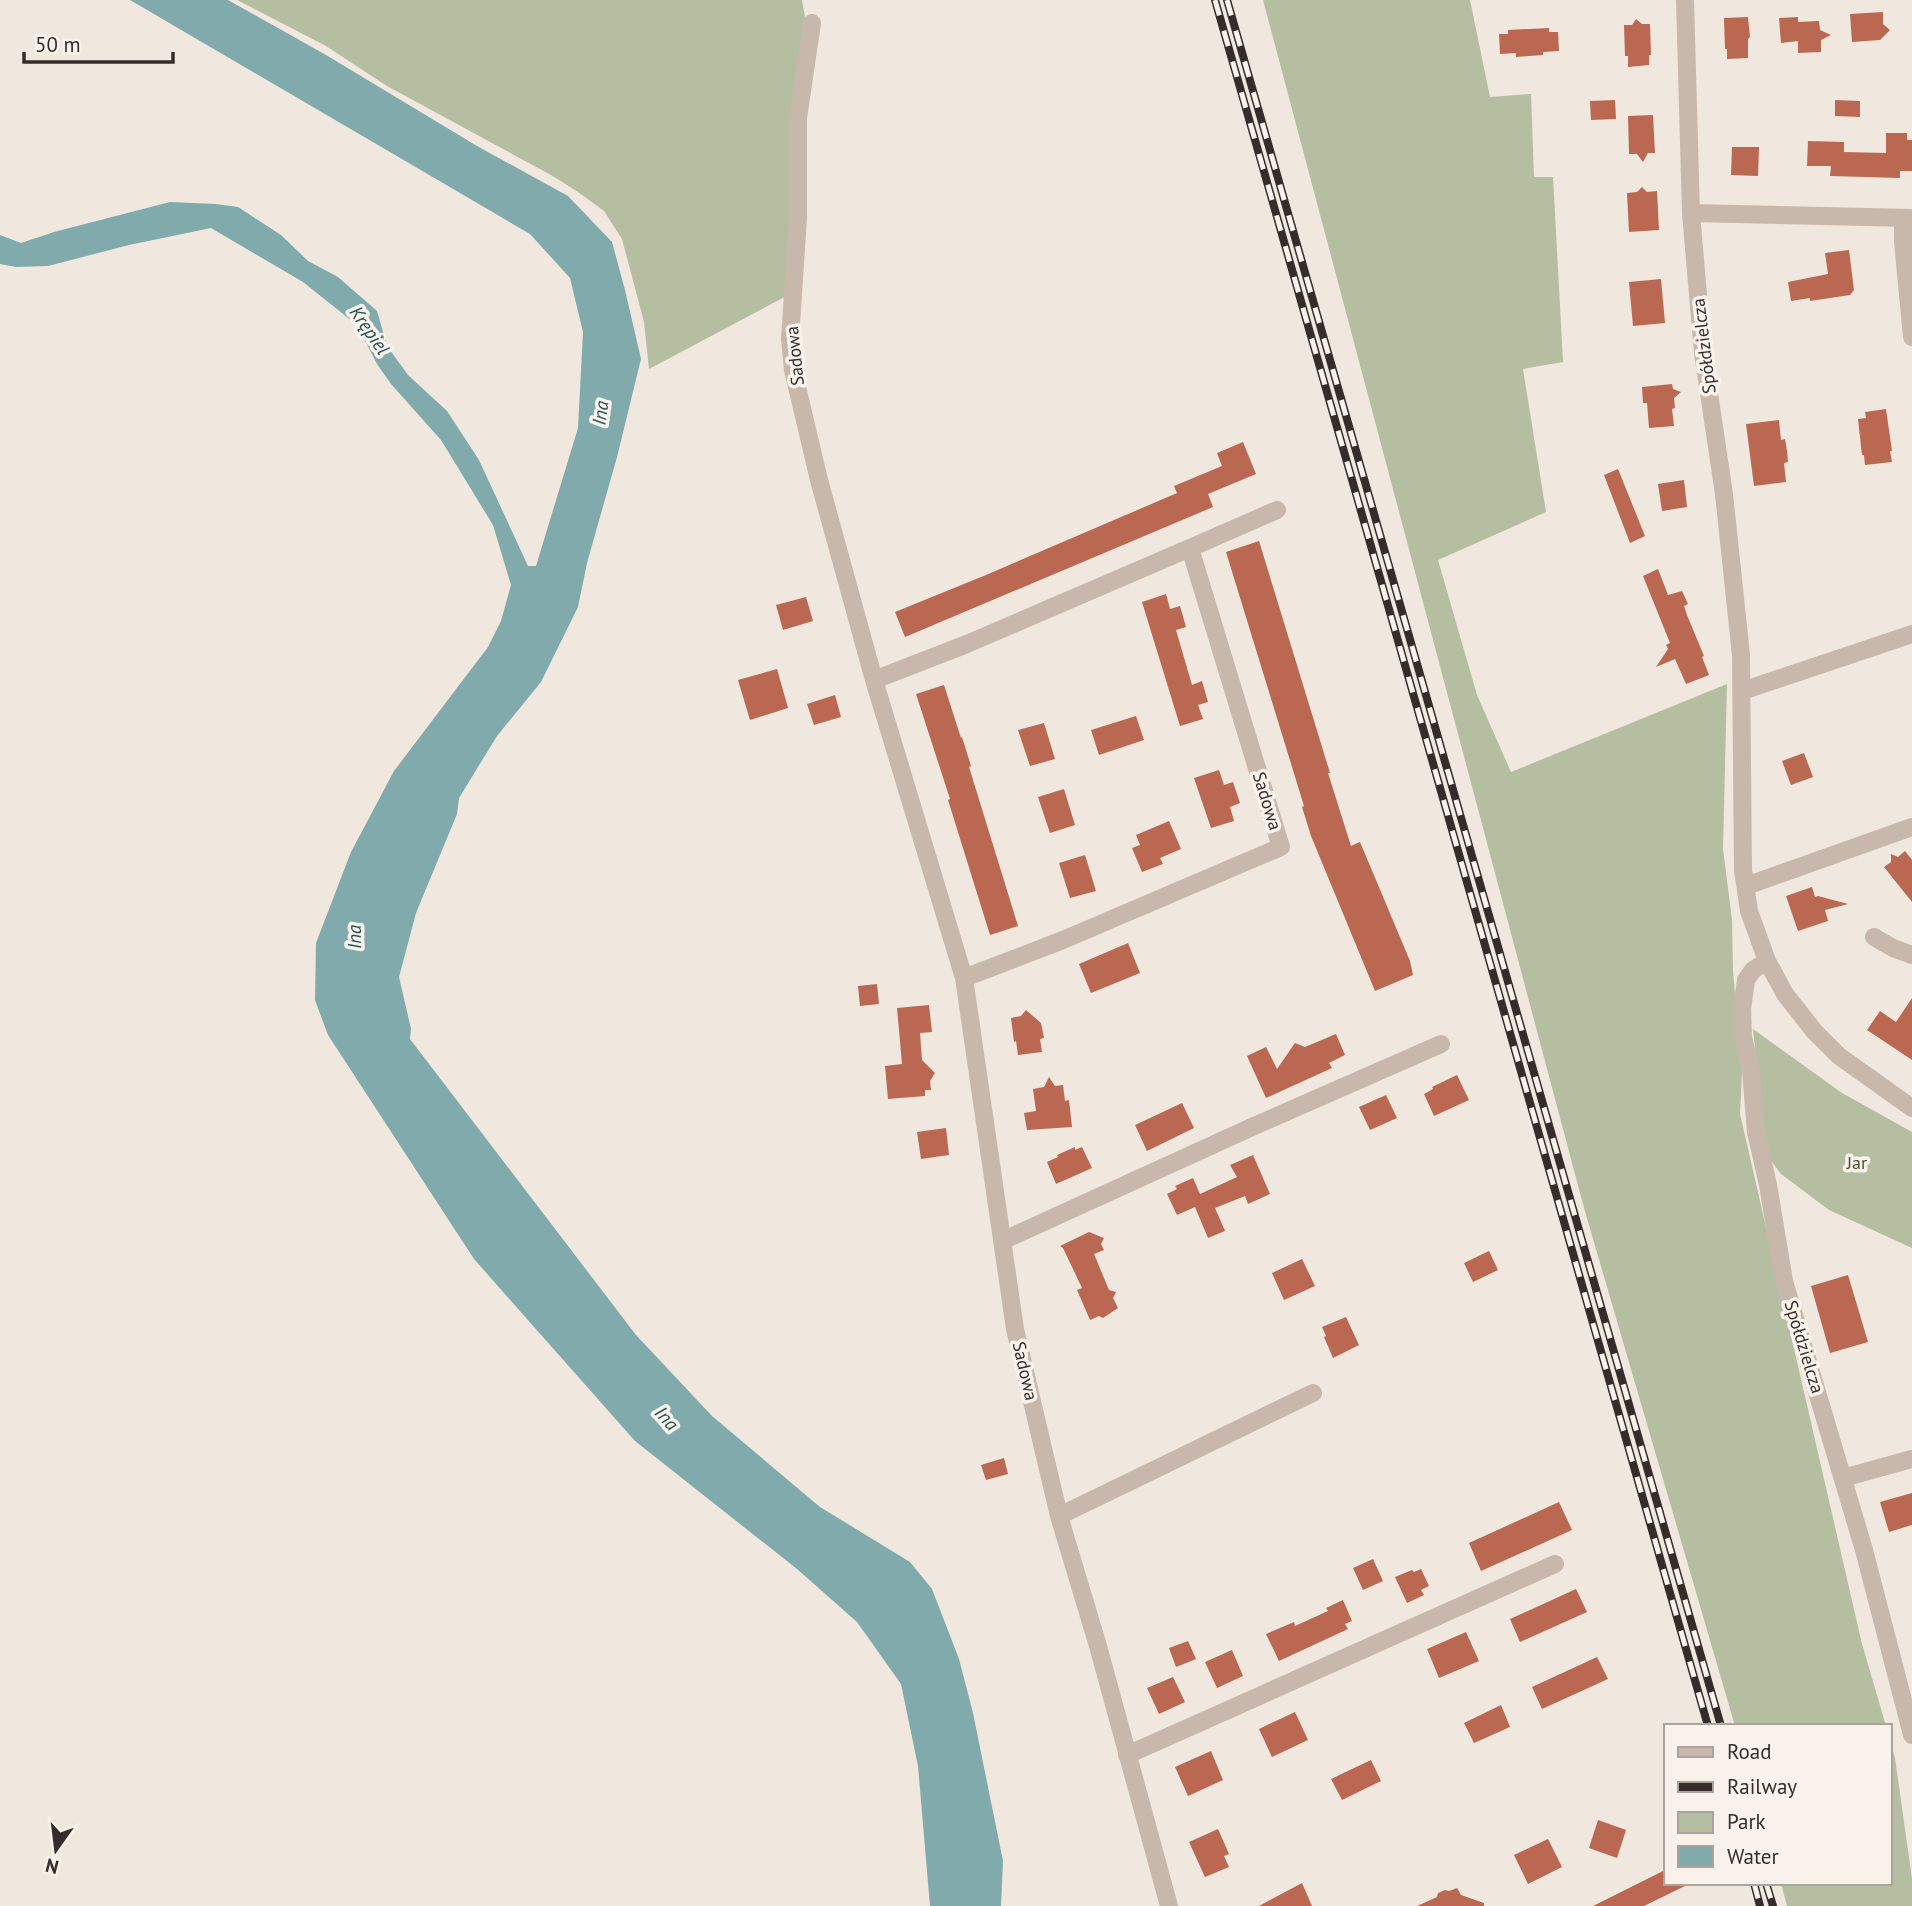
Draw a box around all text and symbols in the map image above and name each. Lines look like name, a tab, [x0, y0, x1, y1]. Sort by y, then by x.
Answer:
scale bar	[24, 21, 173, 65]
text: 50 m	[35, 31, 81, 58]
street label: Spółdzielcza	[1686, 297, 1721, 395]
water label: Krępiel	[345, 301, 395, 359]
street label: Sadowa	[780, 325, 809, 387]
water label: Ina	[586, 398, 614, 427]
street label: Sadowa	[1248, 769, 1287, 833]
water label: Ina	[342, 924, 366, 949]
park label: Jar	[1846, 1151, 1867, 1174]
street label: Spółdzielcza	[1779, 1298, 1830, 1396]
street label: Sadowa	[1008, 1339, 1043, 1403]
water label: Ina	[650, 1401, 685, 1436]
legend	[1664, 1724, 1891, 1885]
text: Road	[1727, 1738, 1771, 1765]
text: Railway	[1727, 1773, 1797, 1800]
text: Park	[1727, 1808, 1766, 1835]
north arrow	[21, 1815, 91, 1885]
text: Water	[1727, 1843, 1779, 1870]
text: N	[43, 1853, 61, 1880]

